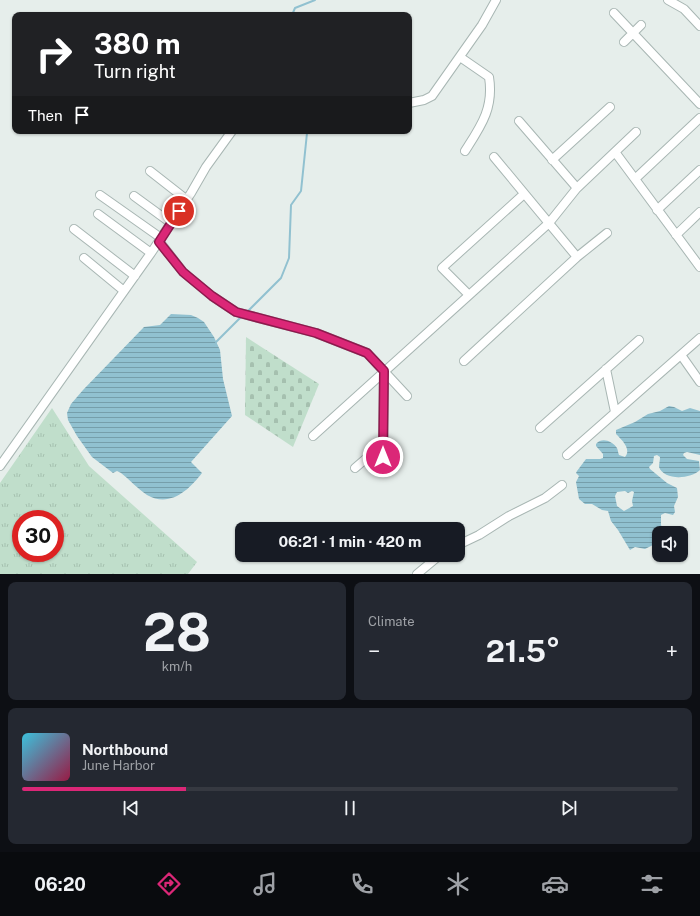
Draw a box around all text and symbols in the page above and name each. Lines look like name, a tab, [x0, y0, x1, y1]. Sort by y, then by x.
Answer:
text: 380 m	[94, 27, 181, 60]
icon: right	[28, 28, 80, 80]
text: Turn right	[94, 61, 176, 82]
icon: arrive	[71, 104, 93, 126]
text: Then	[28, 107, 63, 124]
pin	[162, 194, 196, 228]
icon: arrive	[168, 200, 190, 222]
position arrow	[362, 436, 404, 478]
speed limit sign: 30	[12, 510, 64, 562]
map controls	[652, 526, 688, 562]
button: sound	[652, 526, 688, 562]
text: 06:21 · 1 min · 420 m	[278, 533, 422, 550]
text: 28	[143, 602, 211, 663]
text: Climate	[368, 614, 415, 629]
text: 21.5°	[486, 633, 560, 669]
text: −	[368, 638, 380, 664]
text: +	[666, 638, 678, 664]
text: km/h	[162, 659, 192, 674]
text: Northbound	[82, 741, 168, 758]
text: June Harbor	[82, 758, 155, 773]
icon: previous	[120, 797, 142, 819]
icon: pause	[339, 797, 361, 819]
icon: next	[558, 797, 580, 819]
icon: directions	[155, 870, 183, 898]
icon: music	[251, 870, 279, 898]
icon: phone	[348, 870, 376, 898]
icon: climate	[444, 870, 472, 898]
icon: car	[541, 870, 569, 898]
icon: filters	[638, 870, 666, 898]
text: 06:20	[34, 874, 86, 895]

